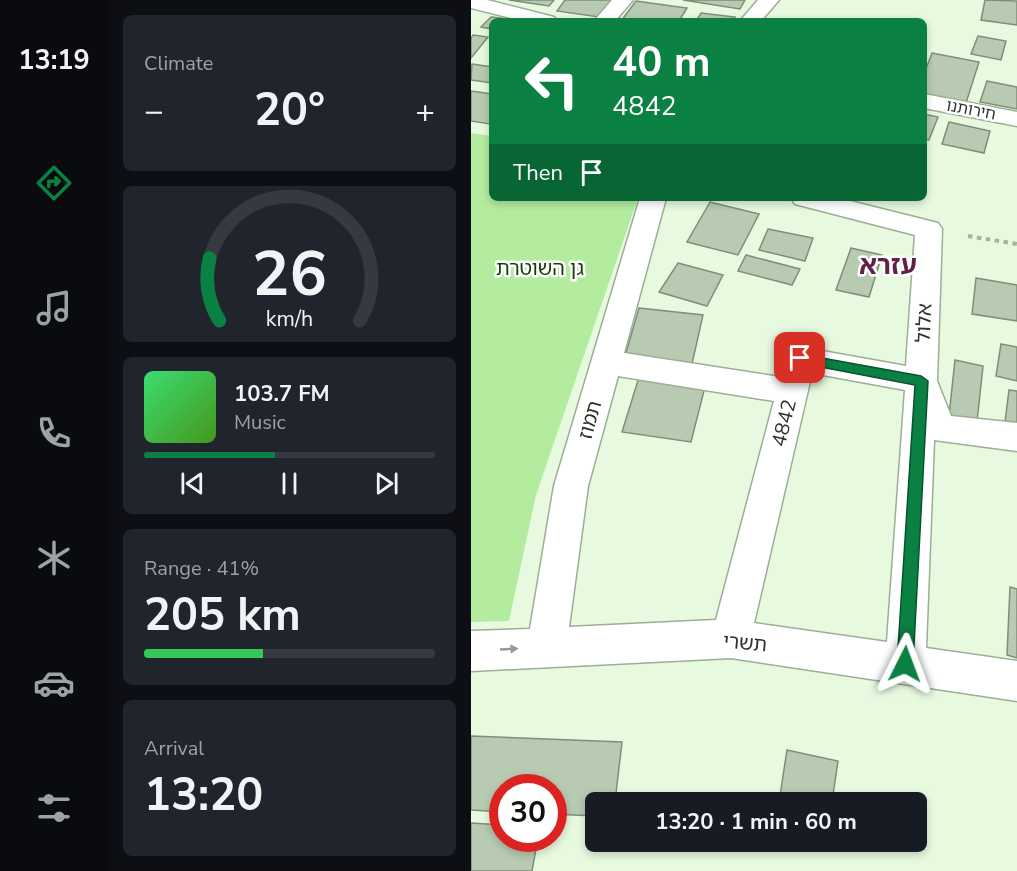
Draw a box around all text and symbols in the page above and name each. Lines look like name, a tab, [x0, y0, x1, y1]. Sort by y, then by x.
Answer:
text: 40 m	[612, 34, 711, 91]
text: 13:19	[18, 42, 90, 79]
icon: left	[513, 42, 591, 120]
text: Climate	[144, 50, 213, 77]
text: 20°	[254, 80, 325, 141]
text: 4842	[612, 88, 677, 125]
text: −	[144, 89, 164, 134]
text: +	[415, 89, 435, 134]
street label: חירותנו	[944, 94, 998, 126]
icon: arrive	[575, 156, 608, 189]
text: Then	[513, 158, 563, 188]
icon: directions	[33, 162, 75, 204]
text: 26	[252, 232, 327, 317]
district label: עזרא	[859, 248, 917, 283]
park label: גן השוטרת	[496, 255, 585, 282]
icon: music	[33, 287, 75, 329]
street label: אלול	[909, 303, 939, 343]
text: km/h	[266, 305, 313, 335]
pin	[774, 332, 825, 383]
icon: arrive	[783, 341, 816, 374]
text: 103.7 FM	[234, 379, 330, 409]
street label: 4842	[765, 396, 803, 450]
street label: תמוז	[572, 398, 608, 442]
text: Music	[234, 409, 286, 436]
icon: phone	[33, 412, 75, 454]
icon: previous	[176, 467, 209, 500]
icon: pause	[273, 467, 306, 500]
icon: next	[370, 467, 403, 500]
icon: climate	[33, 537, 75, 579]
text: Range · 41%	[144, 555, 259, 582]
text: 205 km	[144, 585, 301, 646]
street label: תשרי	[722, 628, 768, 658]
position arrow	[873, 632, 937, 696]
one-way arrow	[499, 644, 518, 653]
icon: car	[33, 662, 75, 704]
text: Arrival	[144, 735, 204, 762]
text: 13:20	[144, 765, 263, 826]
speed limit sign: 30	[489, 774, 567, 852]
icon: filters	[33, 787, 75, 829]
text: 13:20 · 1 min · 60 m	[655, 807, 857, 837]

